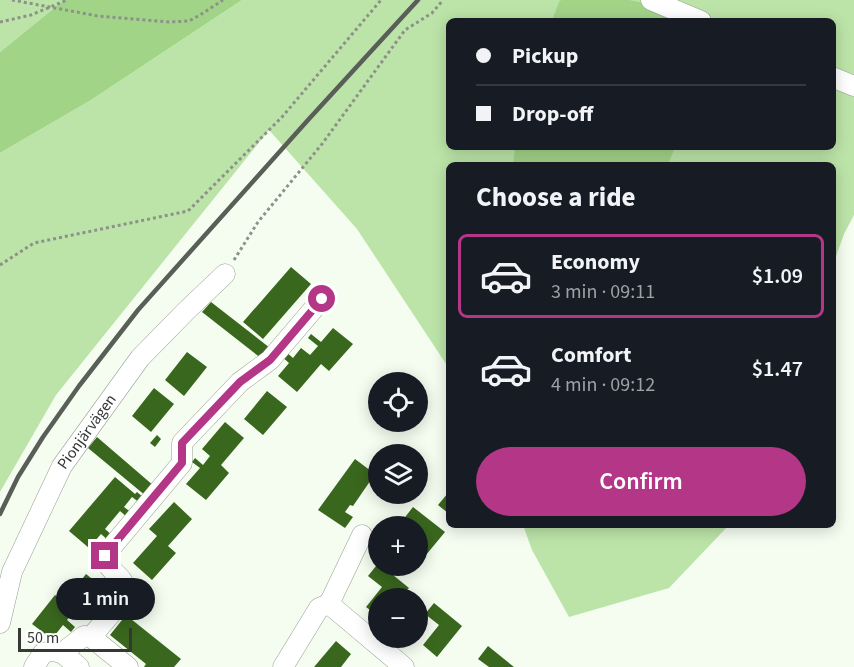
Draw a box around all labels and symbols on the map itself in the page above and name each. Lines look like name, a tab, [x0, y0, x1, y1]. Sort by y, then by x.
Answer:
route start	[308, 285, 335, 312]
street label: Pionjärvägen	[52, 389, 122, 474]
route end	[91, 542, 118, 569]
callout: 1 min	[56, 577, 154, 619]
scale bar	[18, 625, 132, 652]

